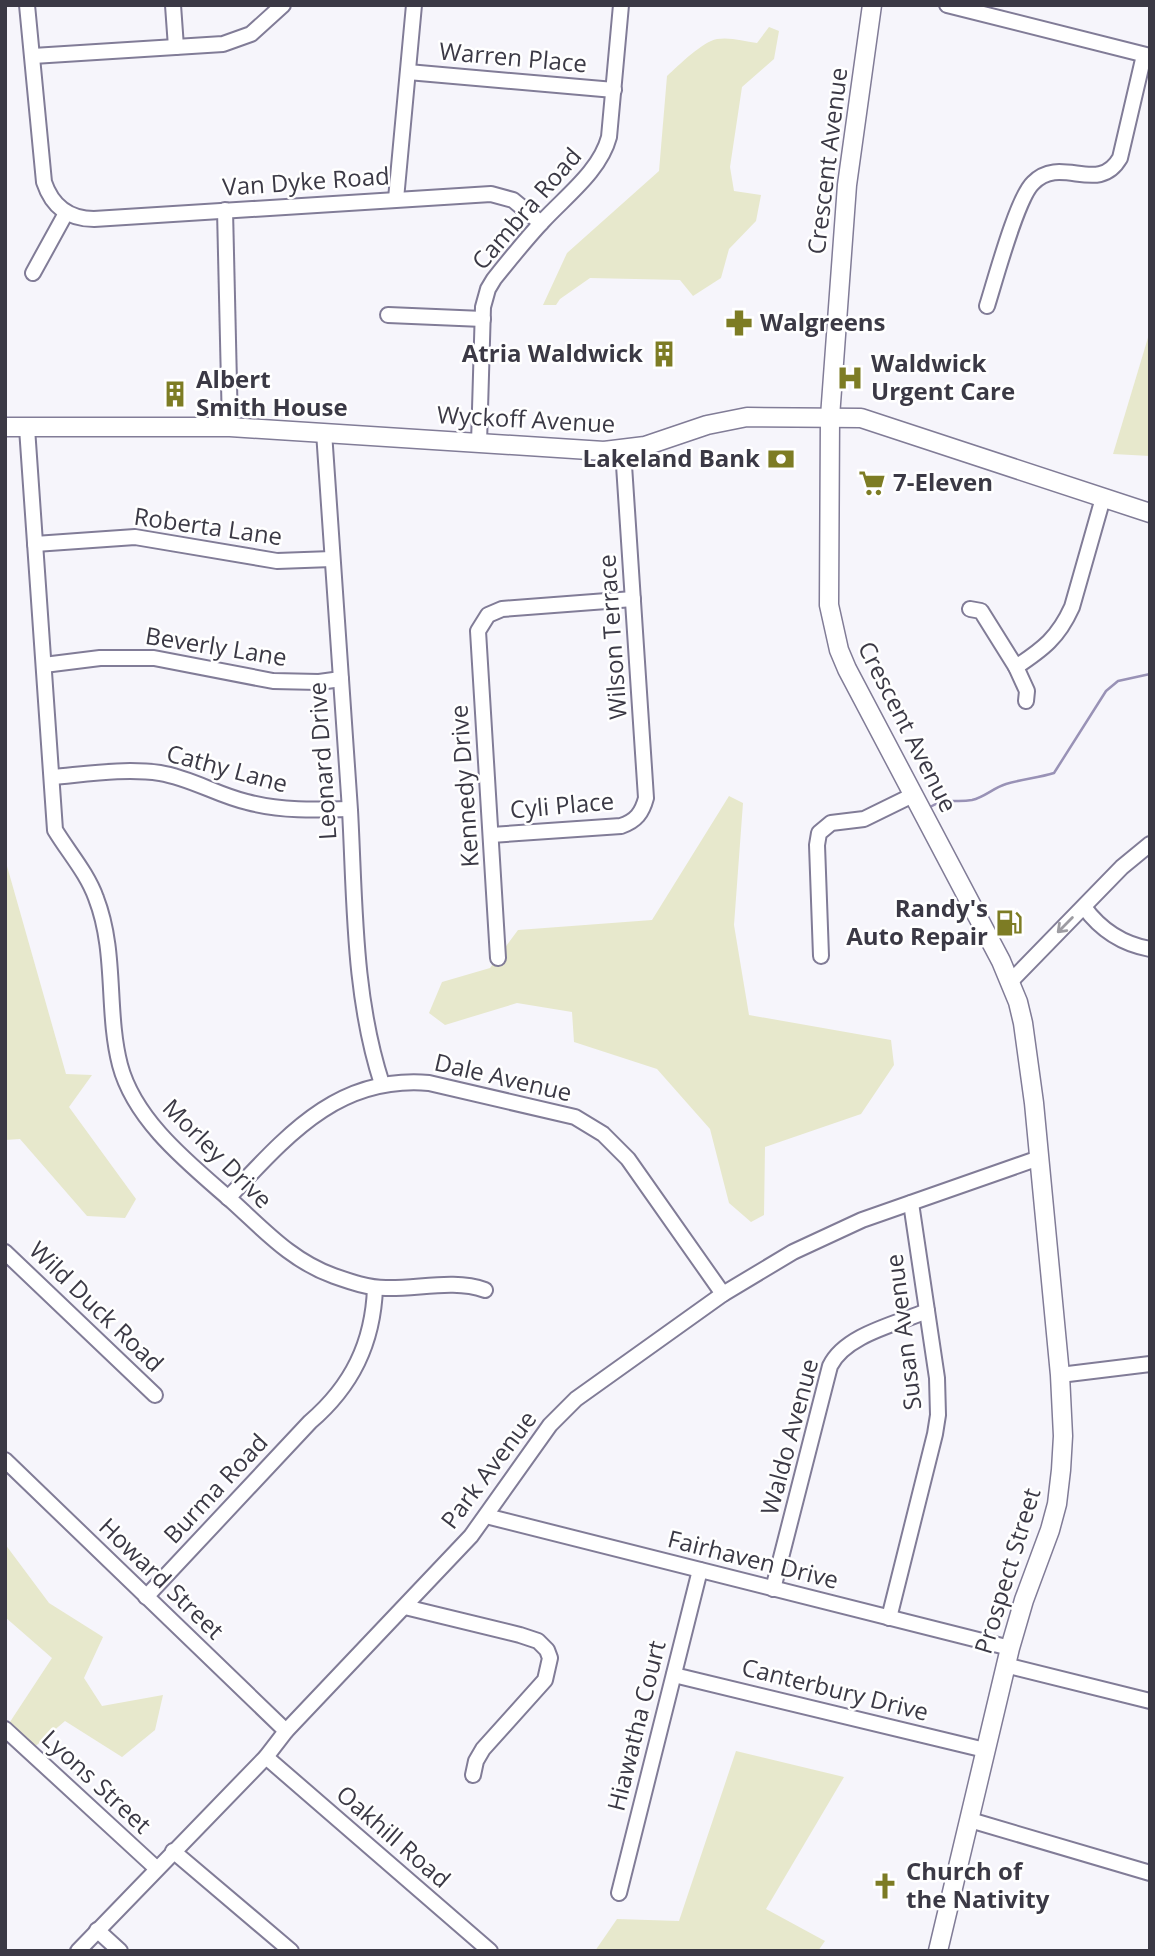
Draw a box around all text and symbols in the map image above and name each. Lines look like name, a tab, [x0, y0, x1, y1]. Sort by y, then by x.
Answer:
street label: Warren Place	[438, 34, 588, 79]
street label: Crescent Avenue	[799, 66, 854, 256]
street label: Cambra Road	[464, 140, 588, 276]
street label: Van Dyke Road	[221, 158, 391, 203]
place label: Walgreens	[760, 305, 886, 338]
pharmacy icon: Walgreens	[724, 308, 754, 338]
place label: Atria Waldwick	[462, 336, 643, 369]
building icon: Atria Waldwick	[649, 339, 679, 369]
place label: Waldwick Urgent Care	[871, 346, 1015, 407]
place label: Albert Smith House	[196, 362, 348, 423]
hospital icon: Waldwick Urgent Care	[835, 363, 865, 393]
building icon: Albert Smith House	[160, 379, 190, 409]
street label: Wyckoff Avenue	[436, 397, 616, 440]
place label: Lakeland Bank	[583, 441, 760, 474]
bank icon: Lakeland Bank	[766, 444, 796, 474]
place label: 7-Eleven	[893, 465, 993, 498]
supermarket icon: 7-Eleven	[857, 468, 887, 498]
street label: Roberta Lane	[132, 499, 284, 552]
street label: Wilson Terrace	[589, 553, 634, 721]
street label: Beverly Lane	[143, 618, 289, 673]
street label: Crescent Avenue	[851, 635, 966, 818]
street label: Leonard Drive	[300, 681, 343, 841]
street label: Kennedy Drive	[441, 704, 486, 868]
street label: Cathy Lane	[163, 736, 292, 800]
street label: Cyli Place	[508, 784, 615, 825]
place label: Randy's Auto Repair	[846, 891, 988, 952]
fuel station icon: Randy's Auto Repair	[994, 908, 1024, 938]
one-way arrow	[1057, 916, 1074, 933]
street label: Dale Avenue	[431, 1045, 575, 1108]
street label: Morley Drive	[156, 1091, 280, 1215]
street label: Wild Duck Road	[23, 1233, 171, 1379]
street label: Susan Avenue	[877, 1252, 928, 1412]
street label: Waldo Avenue	[752, 1355, 825, 1518]
street label: Park Avenue	[433, 1403, 543, 1535]
street label: Burma Road	[155, 1426, 274, 1550]
street label: Prospect Street	[966, 1484, 1047, 1657]
street label: Howard Street	[92, 1510, 232, 1646]
street label: Fairhaven Drive	[665, 1521, 842, 1596]
street label: Hiawatha Court	[598, 1637, 673, 1814]
street label: Canterbury Drive	[739, 1649, 932, 1728]
street label: Lyons Street	[35, 1722, 159, 1840]
street label: Oakhill Road	[330, 1777, 458, 1895]
place label: Church of the Nativity	[906, 1854, 1050, 1915]
church icon: Church of the Nativity	[870, 1871, 900, 1901]

